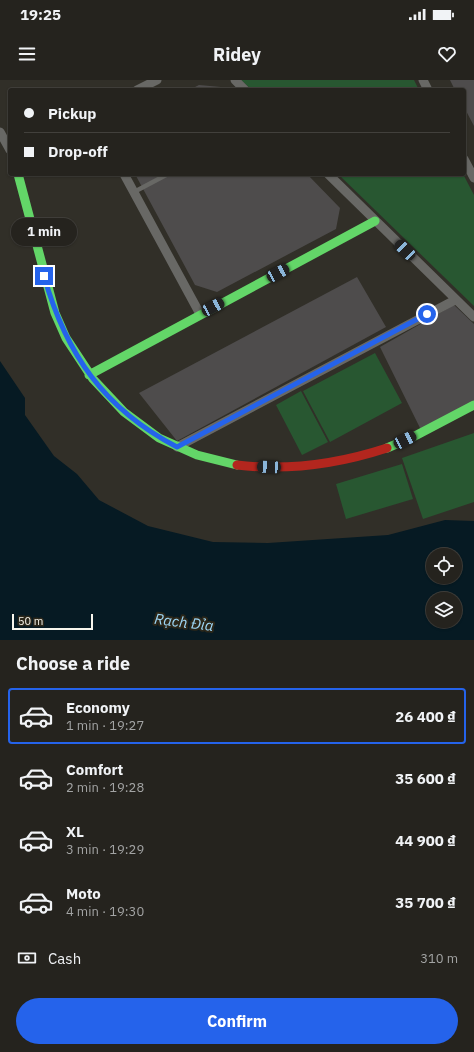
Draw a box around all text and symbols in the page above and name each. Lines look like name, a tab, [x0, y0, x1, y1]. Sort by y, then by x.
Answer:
text: 19:25	[20, 5, 61, 24]
icon: menu	[16, 43, 38, 65]
text: Ridey	[213, 43, 261, 66]
icon: heart	[436, 43, 458, 65]
text: Pickup	[48, 104, 96, 123]
text: Drop-off	[48, 142, 108, 161]
callout: 1 min	[11, 218, 77, 246]
text: 1 min	[27, 223, 61, 240]
car	[392, 237, 418, 263]
car	[265, 262, 291, 284]
route end	[35, 267, 53, 285]
car	[200, 296, 226, 318]
route start	[418, 305, 436, 323]
car	[392, 429, 418, 451]
car	[257, 460, 281, 474]
map controls	[426, 548, 462, 628]
button: locate	[426, 548, 462, 584]
button: layers	[426, 592, 462, 628]
water label: Rạch Đỉa	[153, 609, 215, 635]
scale bar	[12, 612, 93, 631]
text: 50 m	[18, 614, 43, 628]
text: Choose a ride	[16, 652, 130, 675]
icon: car	[18, 698, 54, 734]
text: Economy	[66, 698, 130, 717]
text: 26 400 ₫	[395, 707, 456, 726]
text: 1 min · 19:27	[66, 717, 144, 734]
icon: car	[18, 760, 54, 796]
text: Comfort	[66, 760, 123, 779]
text: 35 600 ₫	[395, 769, 456, 788]
text: 2 min · 19:28	[66, 779, 144, 796]
icon: car	[18, 822, 54, 858]
text: XL	[66, 822, 84, 841]
text: 44 900 ₫	[395, 831, 456, 850]
text: 3 min · 19:29	[66, 841, 144, 858]
icon: car	[18, 884, 54, 920]
text: Moto	[66, 884, 101, 903]
text: 35 700 ₫	[395, 893, 456, 912]
text: 4 min · 19:30	[66, 903, 144, 920]
icon: cash	[16, 947, 38, 969]
text: Cash	[48, 949, 81, 968]
text: 310 m	[420, 950, 458, 967]
button: Confirm	[16, 998, 458, 1044]

